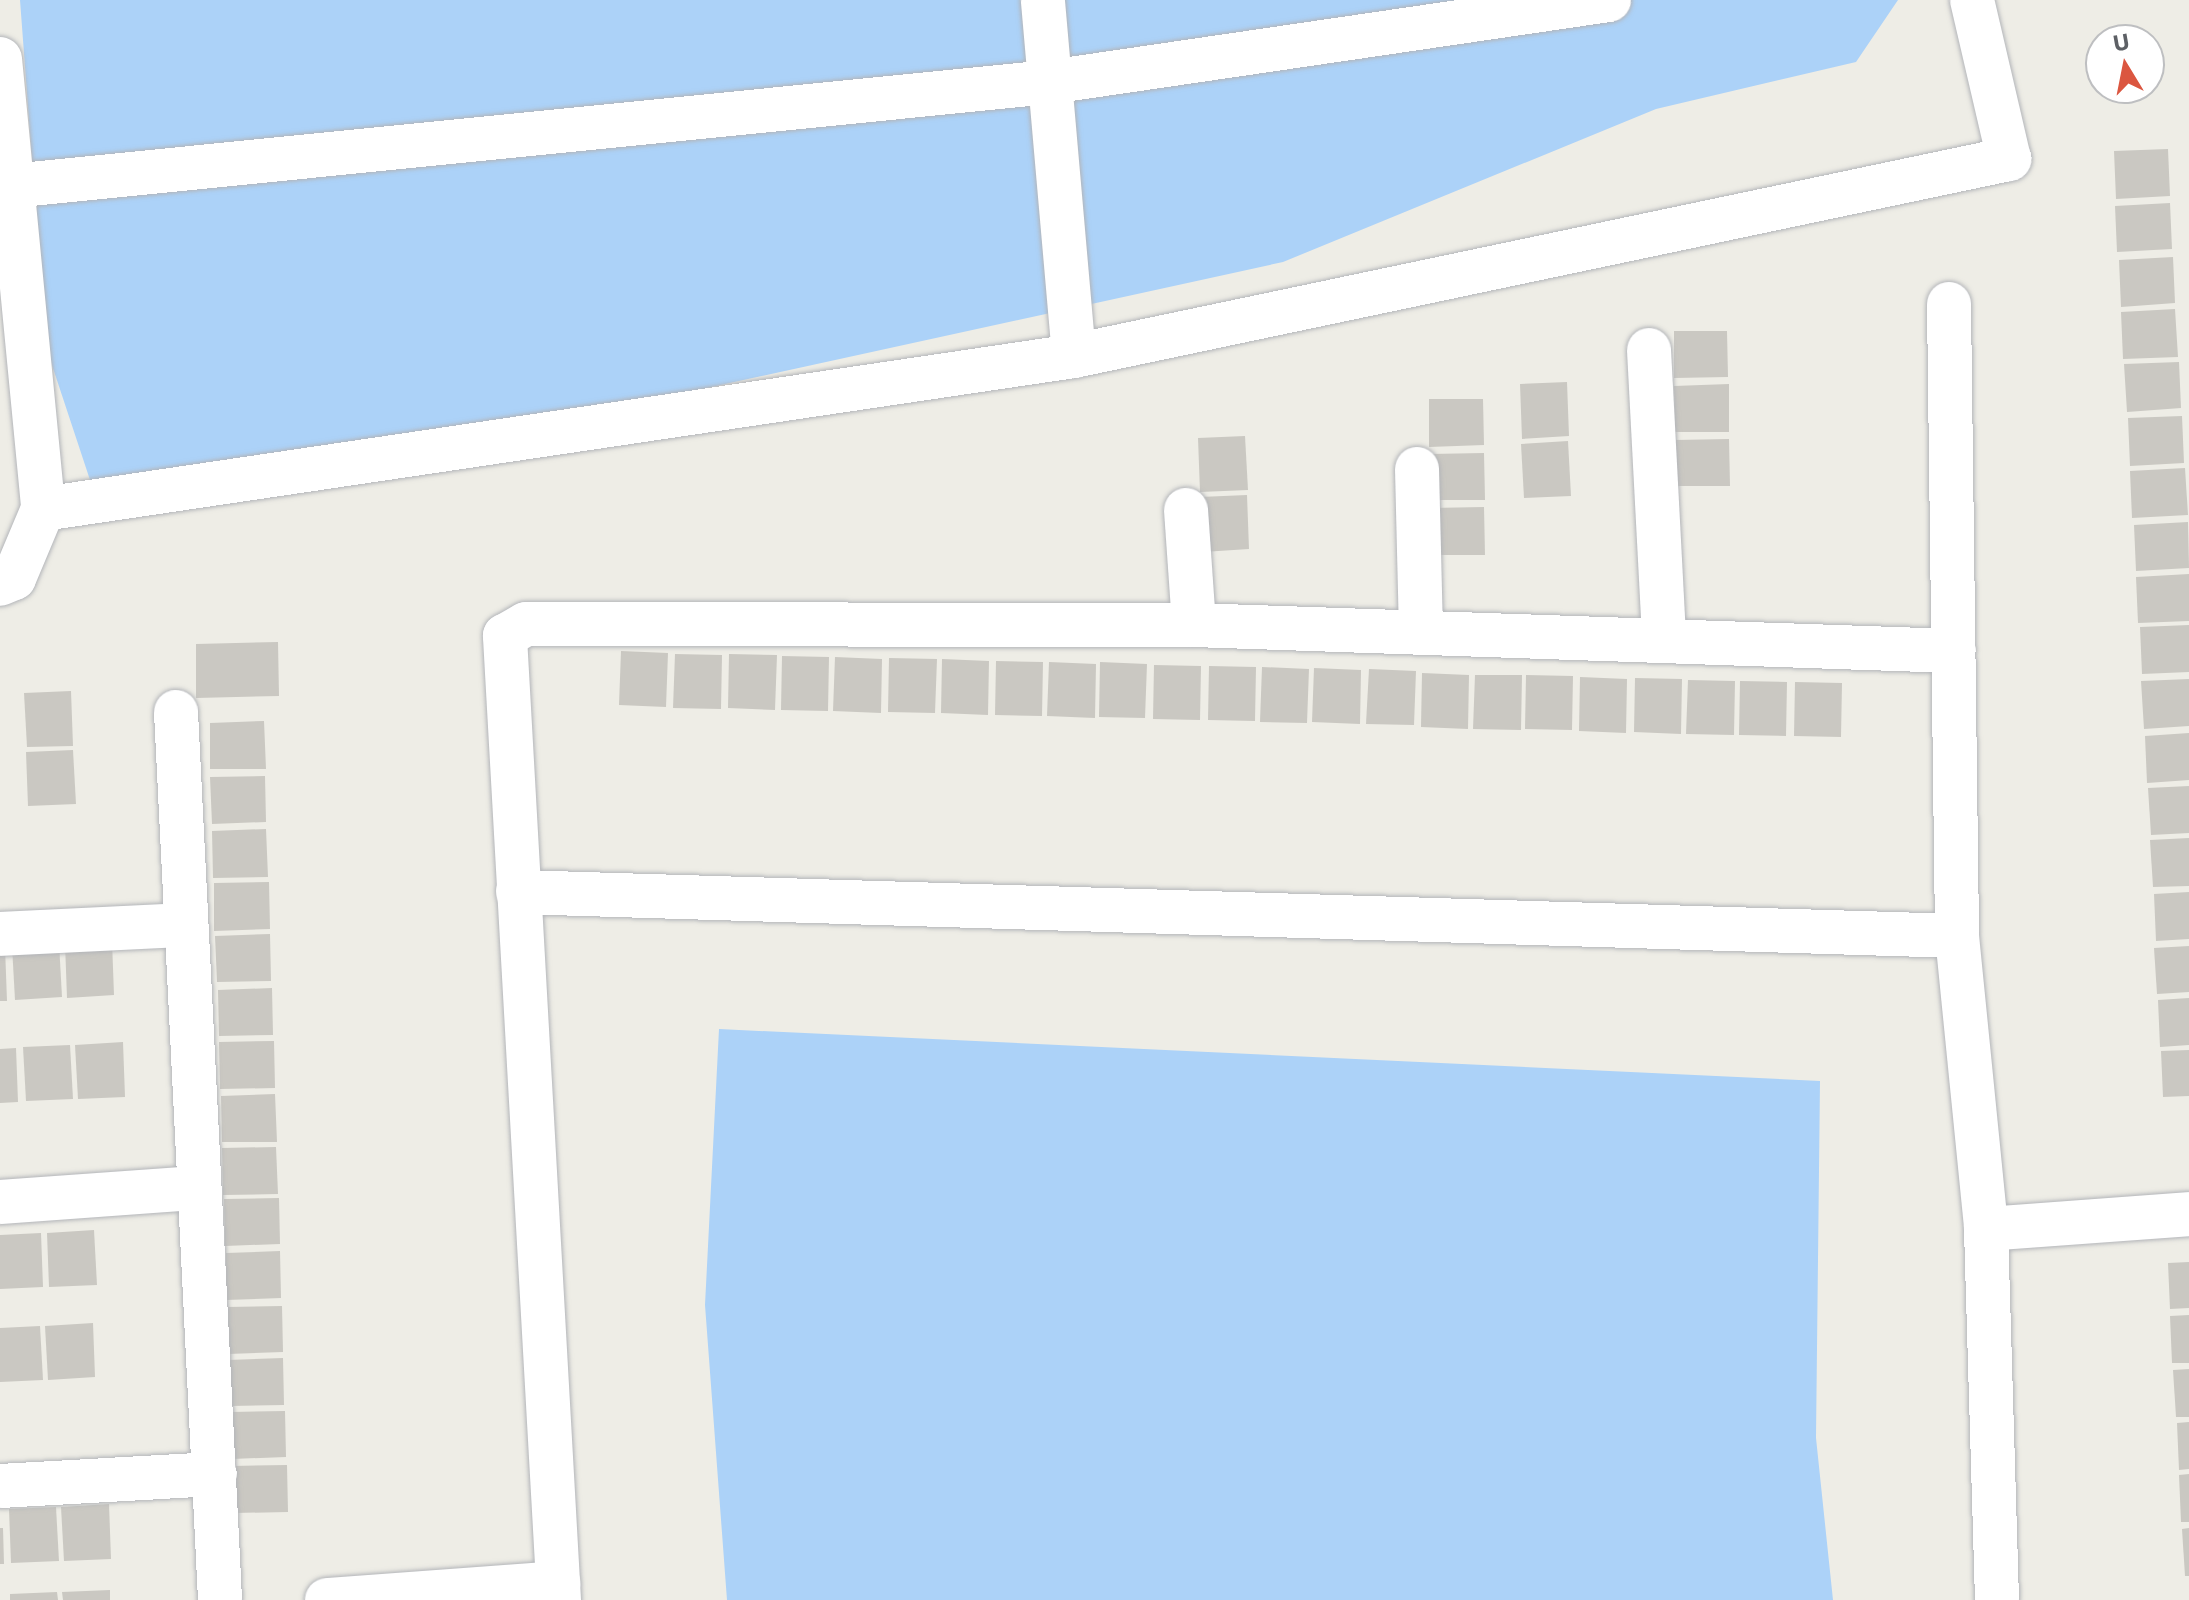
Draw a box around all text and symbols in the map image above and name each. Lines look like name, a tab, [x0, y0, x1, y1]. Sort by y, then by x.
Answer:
north arrow	[2085, 24, 2165, 104]
text: U	[2111, 27, 2131, 57]

